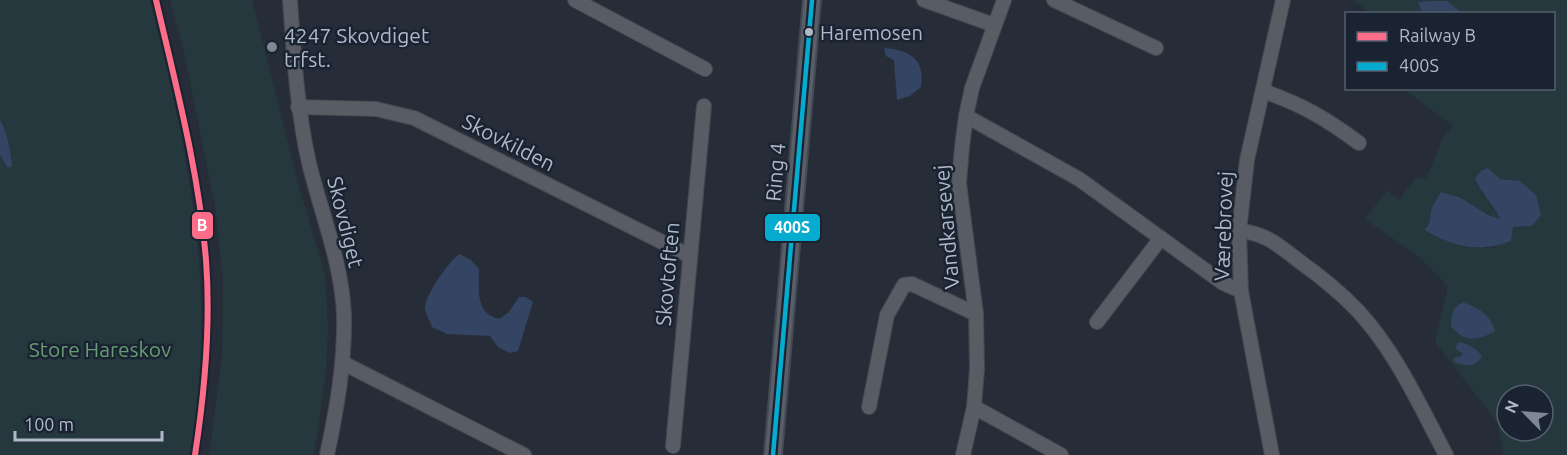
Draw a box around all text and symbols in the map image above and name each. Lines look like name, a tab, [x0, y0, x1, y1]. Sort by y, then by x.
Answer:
legend	[1345, 12, 1555, 90]
place label: Haremosen	[820, 21, 923, 44]
place label: 4247 Skovdiget trfst.	[284, 23, 429, 71]
text: Railway B	[1399, 25, 1476, 45]
marker: Haremosen	[803, 26, 815, 38]
marker: 4247 Skovdiget trfst.	[265, 40, 279, 54]
text: 400S	[1399, 55, 1439, 75]
street label: Skovkilden	[459, 108, 559, 176]
street label: Ring 4	[760, 142, 790, 202]
street label: Vandkarsevej	[929, 164, 963, 290]
street label: Værebrovej	[1209, 171, 1237, 281]
street label: Skovdiget	[323, 174, 369, 270]
line badge: B	[191, 211, 214, 240]
line badge: 400S	[764, 213, 821, 242]
text: B	[197, 216, 207, 234]
text: 400S	[774, 218, 810, 236]
street label: Skovtoften	[651, 221, 683, 327]
park label: Store Hareskov	[29, 337, 171, 361]
north arrow	[1495, 383, 1555, 443]
text: N	[1501, 397, 1522, 416]
scale bar	[15, 404, 162, 442]
text: 100 m	[24, 414, 74, 434]

